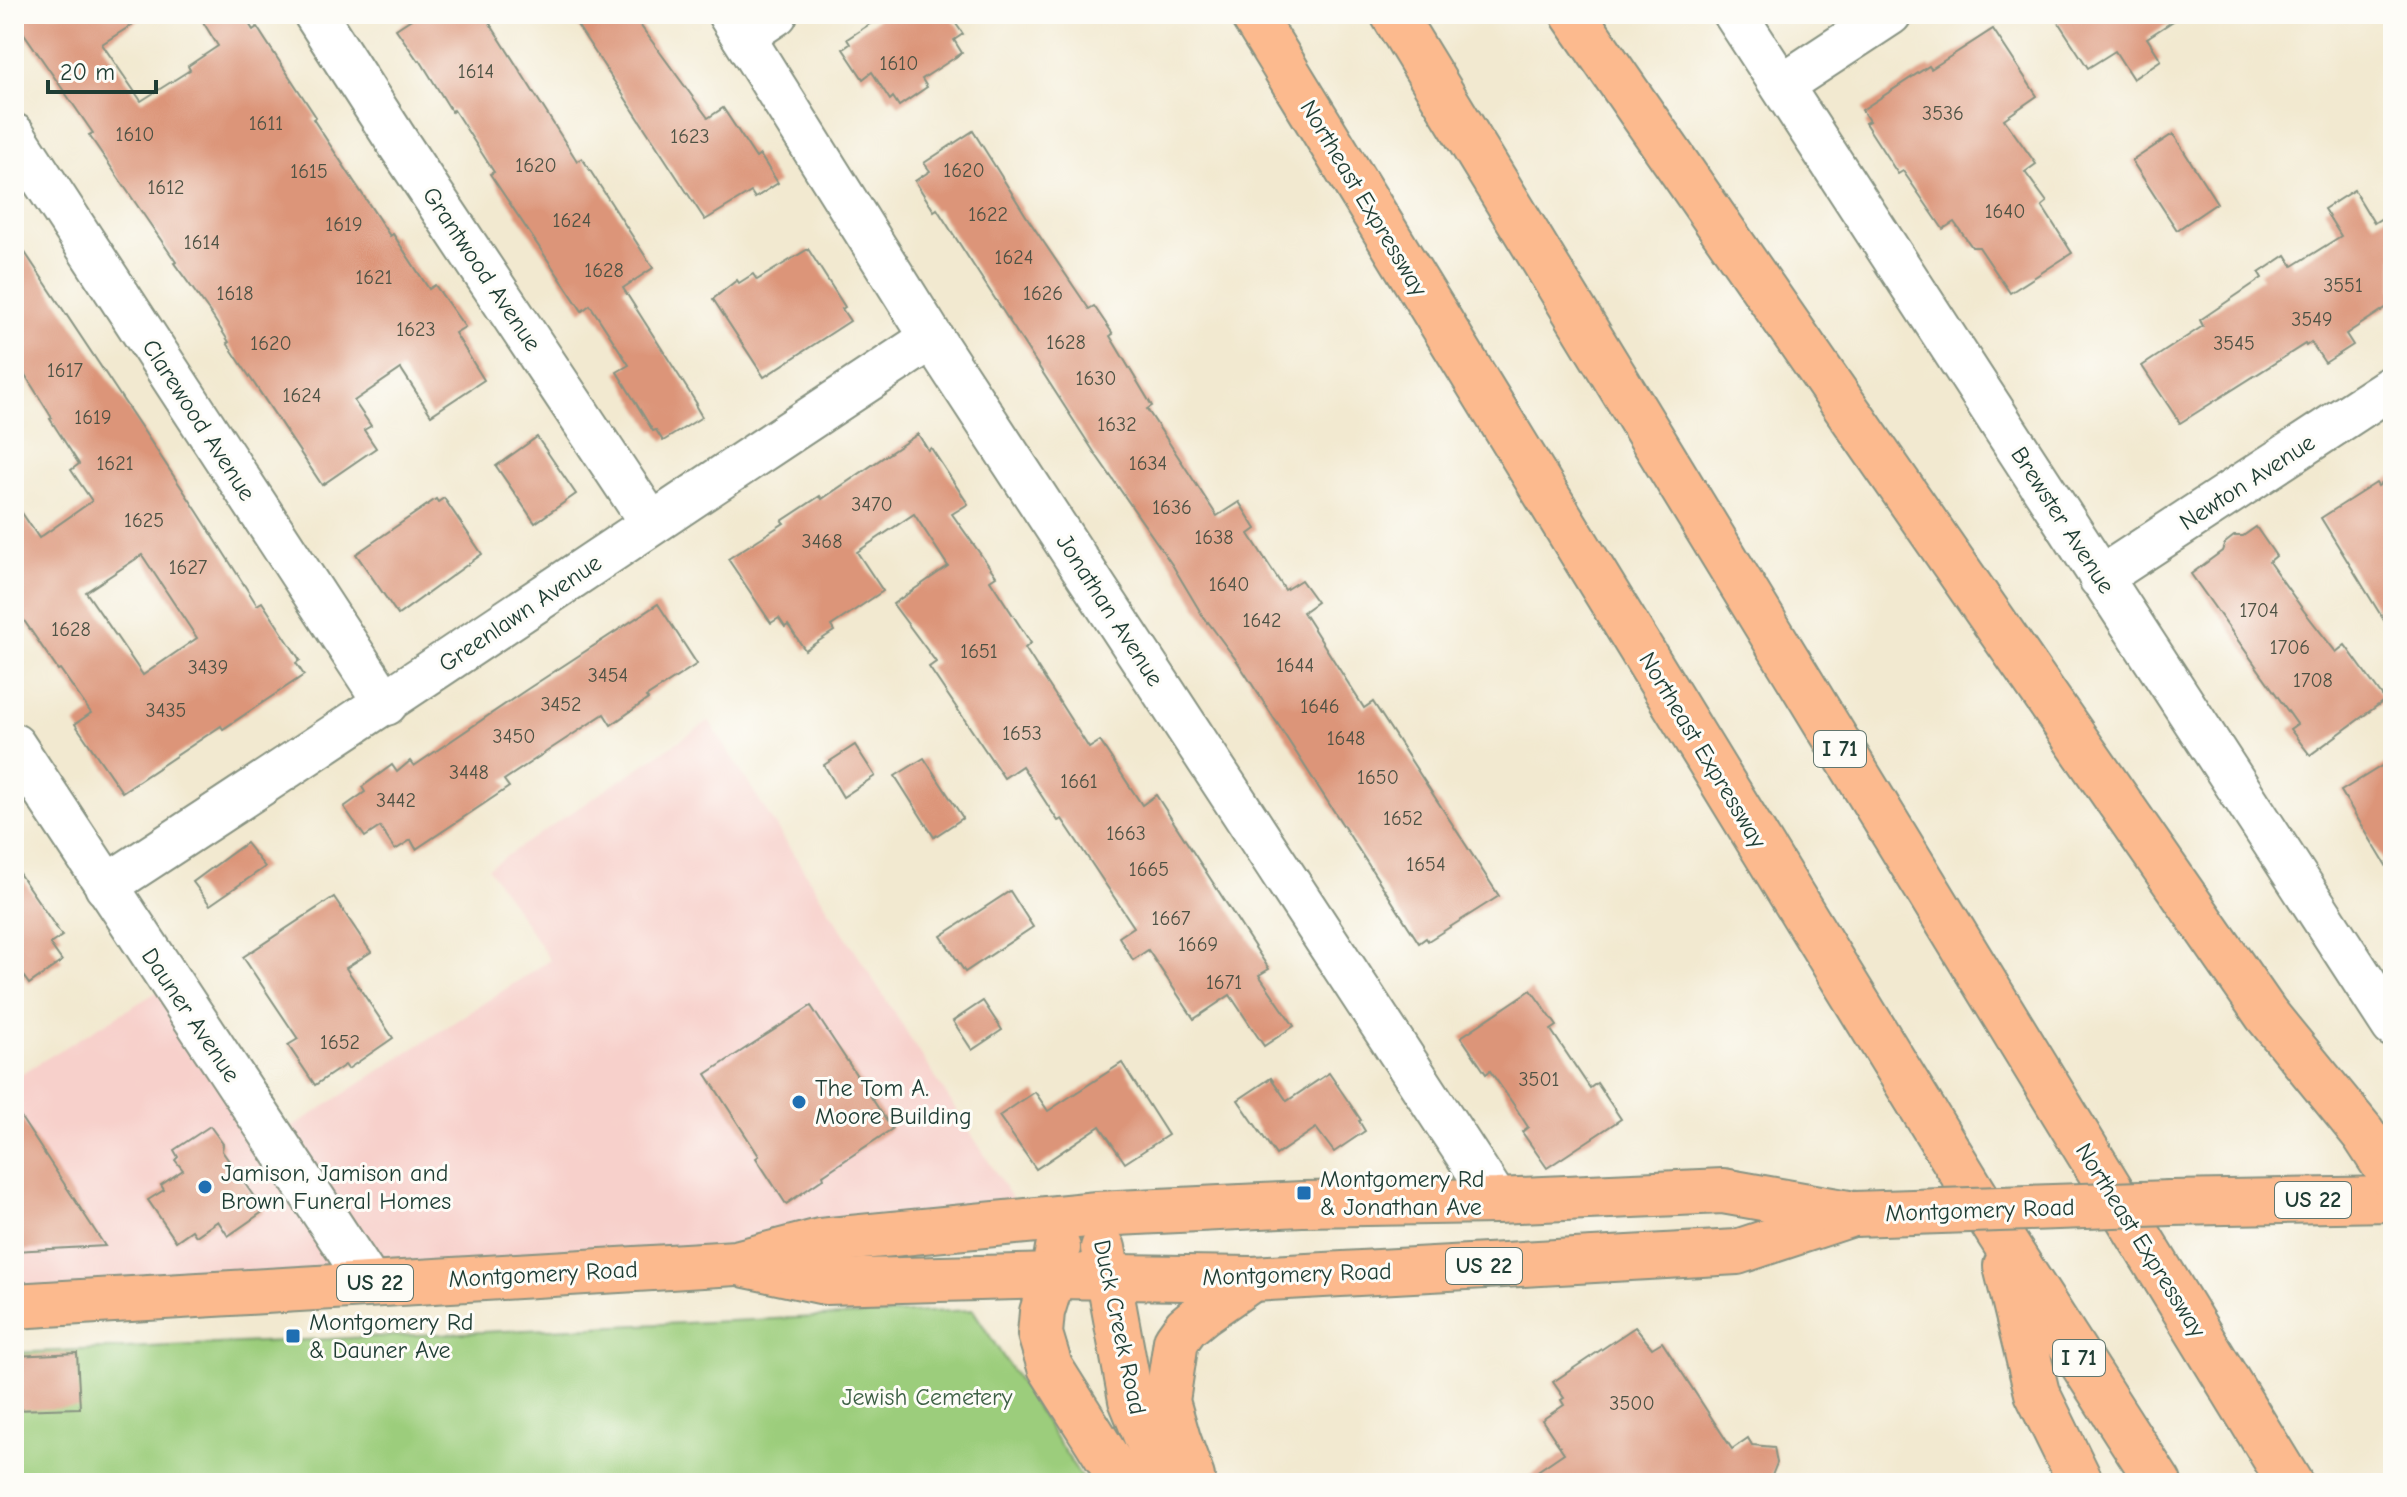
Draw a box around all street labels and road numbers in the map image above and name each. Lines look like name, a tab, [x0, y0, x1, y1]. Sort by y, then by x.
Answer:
street label: Northeast Expressway	[1294, 95, 1434, 301]
street label: Grantwood Avenue	[417, 182, 547, 356]
street label: Clarewood Avenue	[136, 334, 262, 506]
street label: Newton Avenue	[2174, 428, 2320, 536]
street label: Brewster Avenue	[2005, 441, 2121, 599]
street label: Jonathan Avenue	[1050, 529, 1170, 691]
street label: Greenlawn Avenue	[433, 548, 607, 678]
street label: Northeast Expressway	[1633, 647, 1773, 853]
road number: I 71	[1814, 731, 1866, 767]
street label: Dauner Avenue	[136, 943, 246, 1087]
street label: Northeast Expressway	[2070, 1138, 2212, 1342]
road number: US 22	[2275, 1182, 2351, 1218]
street label: Montgomery Road	[1885, 1193, 2075, 1227]
street label: Duck Creek Road	[1088, 1237, 1152, 1417]
road number: US 22	[1446, 1248, 1522, 1284]
street label: Montgomery Road	[448, 1255, 638, 1293]
street label: Montgomery Road	[1202, 1257, 1392, 1291]
road number: US 22	[337, 1265, 413, 1301]
road number: I 71	[2053, 1340, 2105, 1376]

